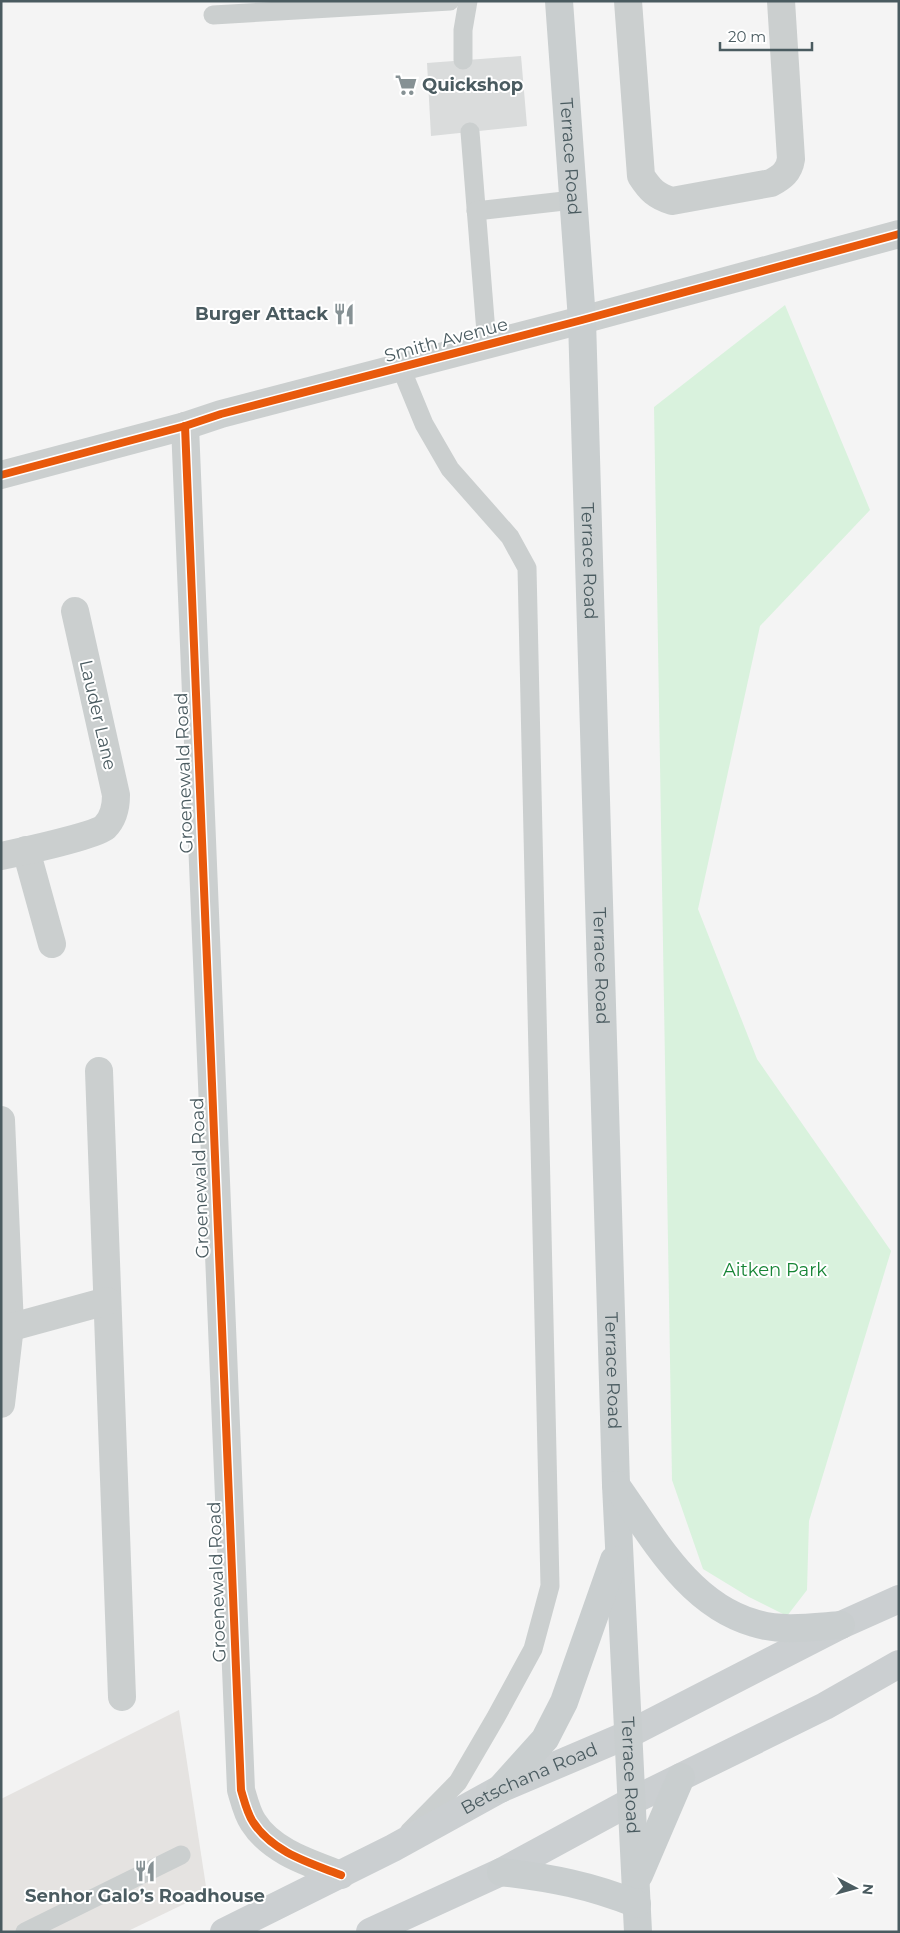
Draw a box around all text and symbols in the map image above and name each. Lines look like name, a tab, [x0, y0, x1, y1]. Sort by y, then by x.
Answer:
scale bar	[720, 20, 812, 52]
text: 20 m	[728, 27, 766, 46]
supermarket icon: Quickshop	[393, 72, 419, 98]
place label: Quickshop	[422, 74, 523, 96]
street label: Terrace Road	[555, 97, 585, 216]
restaurant icon: Burger Attack	[331, 301, 357, 327]
place label: Burger Attack	[195, 303, 328, 325]
street label: Smith Avenue	[382, 313, 510, 367]
street label: Terrace Road	[576, 502, 602, 620]
street label: Lauder Lane	[75, 658, 121, 772]
street label: Groenewald Road	[170, 692, 198, 854]
street label: Terrace Road	[588, 907, 614, 1025]
street label: Groenewald Road	[186, 1097, 214, 1259]
park label: Aitken Park	[723, 1259, 827, 1281]
street label: Terrace Road	[600, 1312, 625, 1430]
street label: Groenewald Road	[203, 1501, 231, 1663]
street label: Terrace Road	[616, 1716, 644, 1834]
street label: Betschana Road	[457, 1738, 601, 1819]
restaurant icon: Senhor Galo’s Roadhouse	[132, 1858, 158, 1884]
north arrow	[830, 1863, 880, 1913]
text: N	[858, 1883, 877, 1896]
place label: Senhor Galo’s Roadhouse	[25, 1885, 265, 1907]

